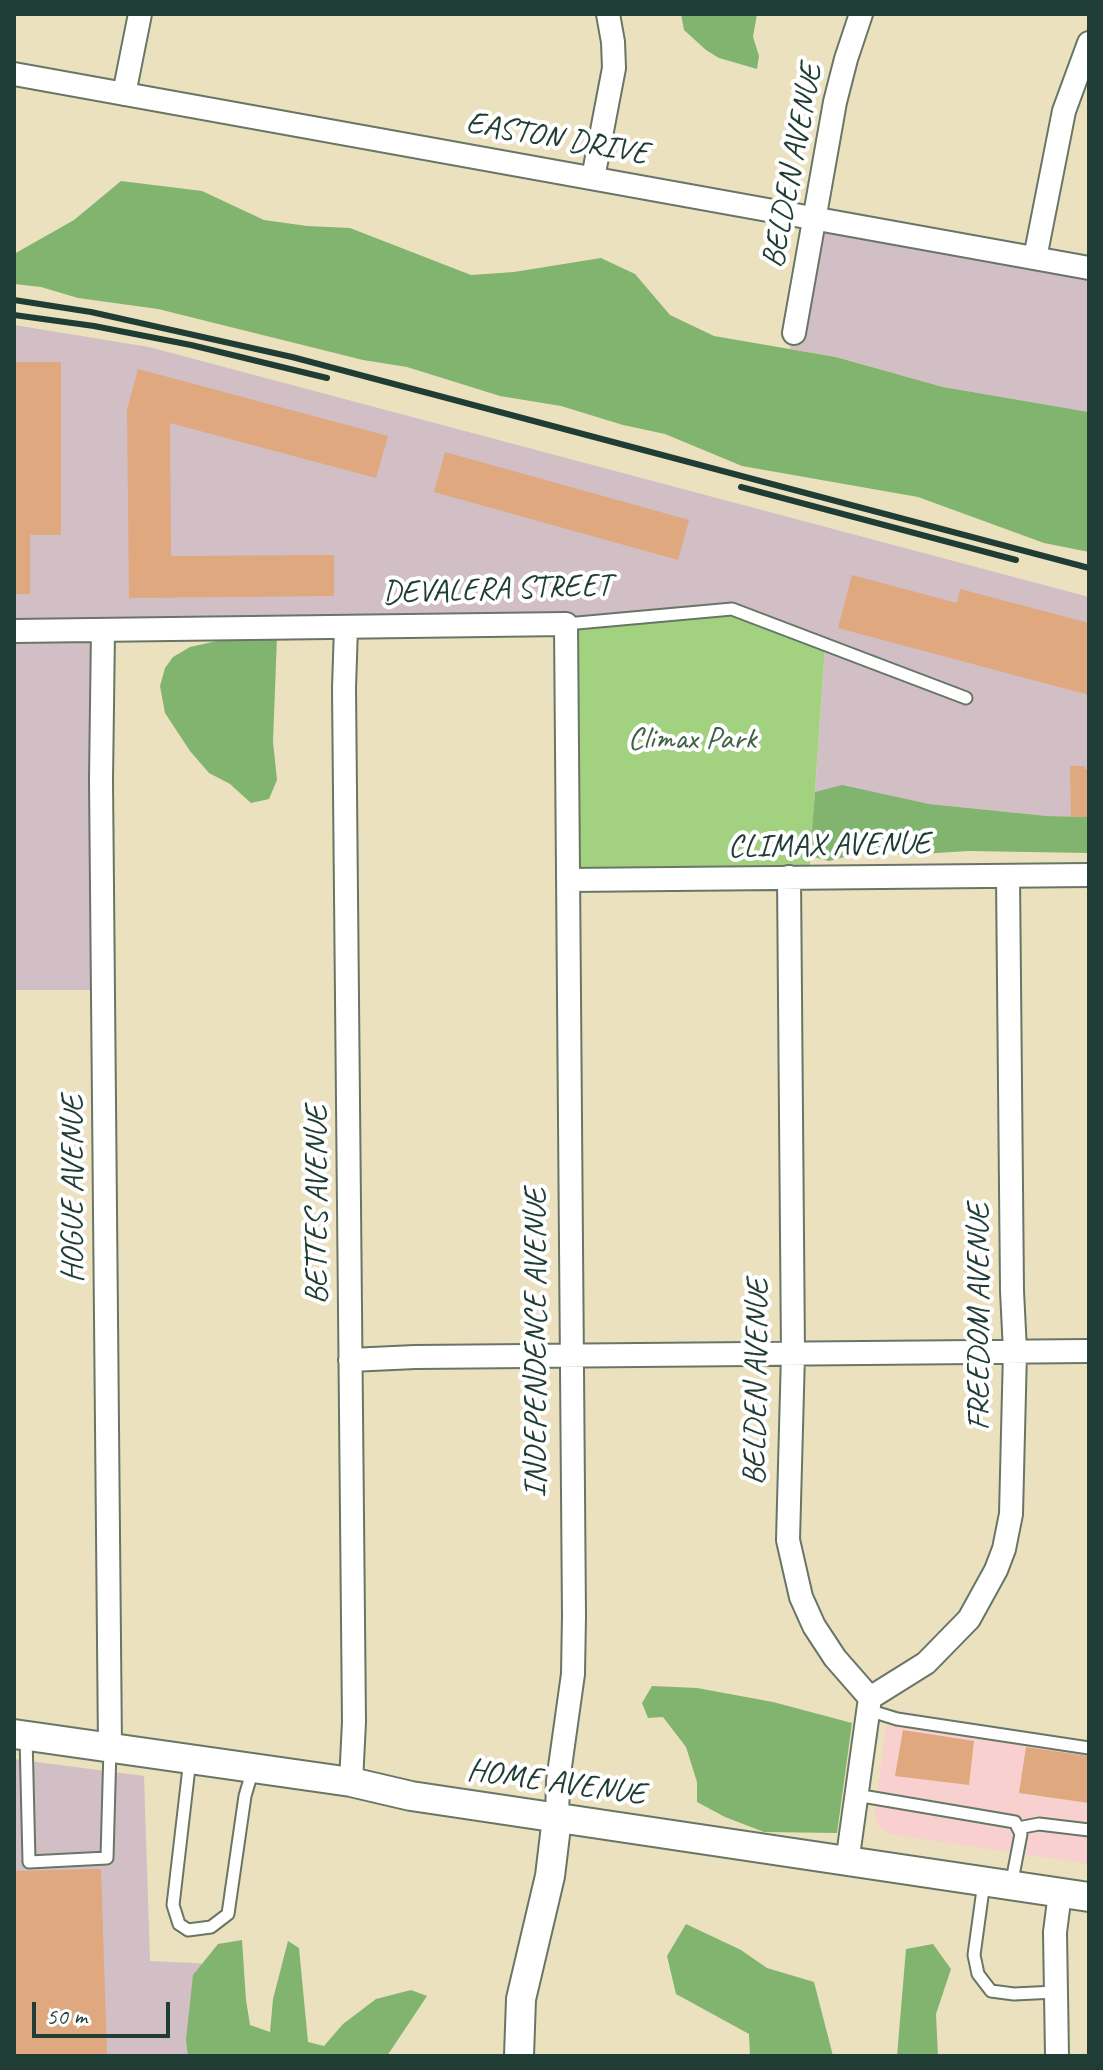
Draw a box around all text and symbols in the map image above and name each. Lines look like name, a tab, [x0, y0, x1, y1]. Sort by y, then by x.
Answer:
street label: BELDEN AVENUE	[754, 61, 832, 271]
street label: EASTON DRIVE	[463, 104, 651, 174]
street label: DEVALERA STREET	[382, 567, 612, 613]
park label: Climax Park	[628, 721, 756, 759]
street label: CLIMAX AVENUE	[728, 825, 930, 867]
street label: HOGUE AVENUE	[55, 1095, 93, 1283]
street label: BETTES AVENUE	[299, 1106, 337, 1304]
street label: INDEPENDENCE AVENUE	[518, 1188, 556, 1498]
street label: FREEDOM AVENUE	[961, 1204, 999, 1430]
street label: BELDEN AVENUE	[736, 1278, 778, 1486]
street label: HOME AVENUE	[465, 1752, 647, 1814]
scale bar	[36, 1986, 174, 2036]
text: 50 m	[46, 2001, 87, 2031]

